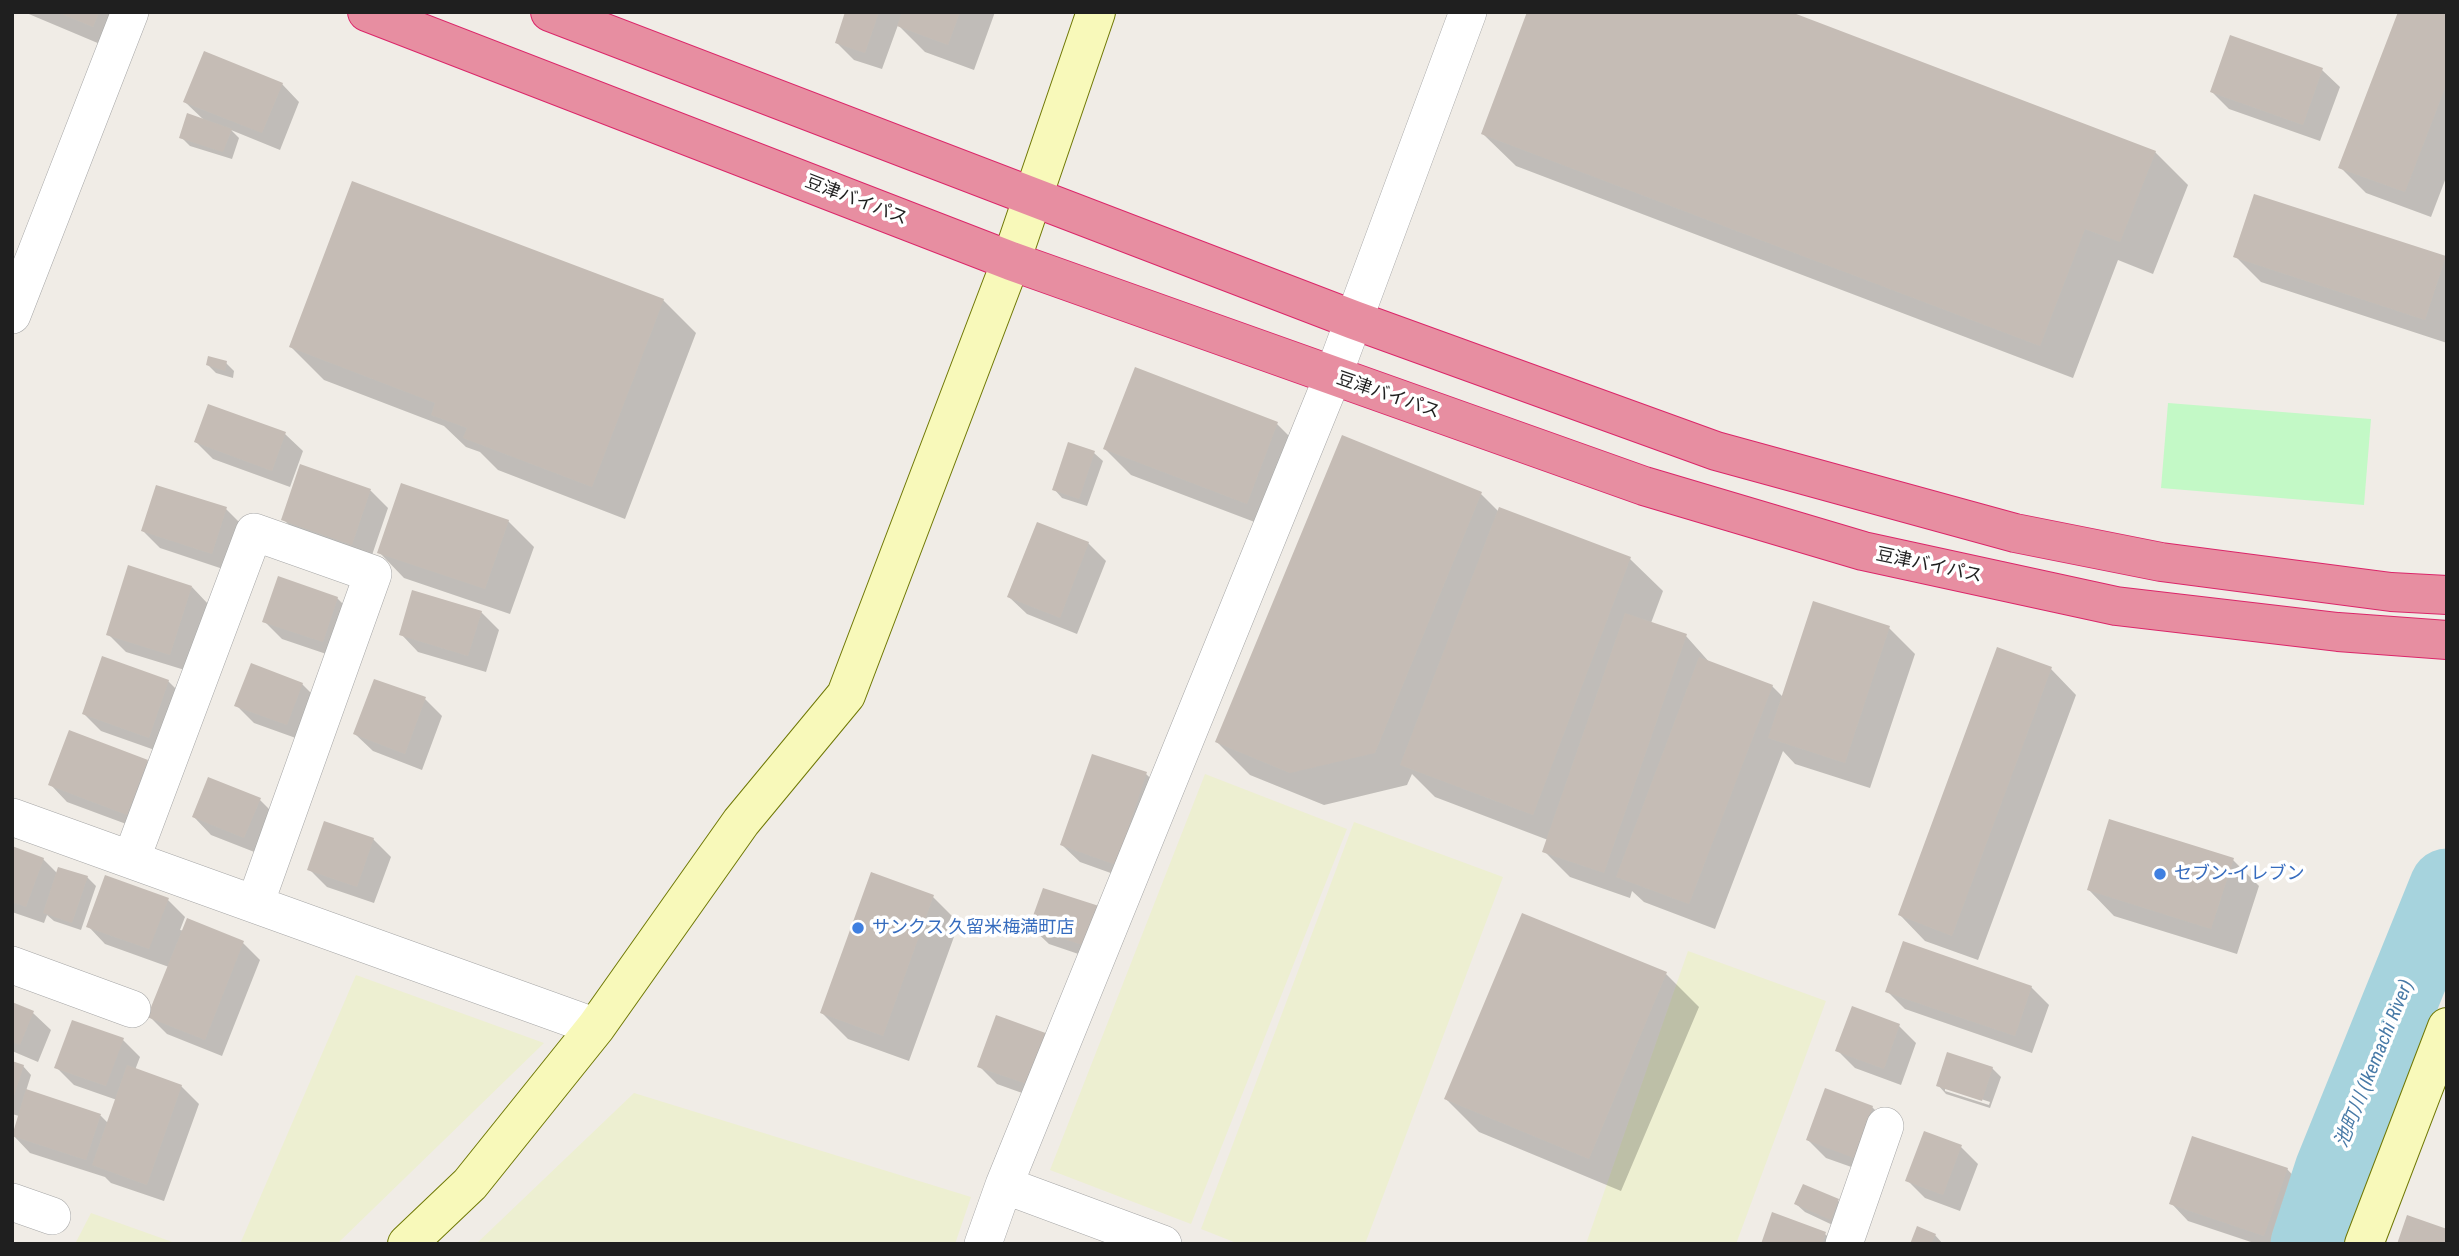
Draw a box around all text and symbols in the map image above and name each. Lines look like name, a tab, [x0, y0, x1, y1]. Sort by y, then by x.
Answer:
street label: 豆津バイパス	[802, 172, 910, 230]
street label: 豆津バイパス	[1333, 368, 1443, 424]
street label: 豆津バイパス	[1874, 544, 1984, 588]
place label: セブン-イレブン	[2174, 863, 2304, 885]
marker: セブン-イレブン	[2152, 866, 2168, 882]
place label: サンクス 久留米梅満町店	[872, 917, 1074, 939]
marker: サンクス 久留米梅満町店	[850, 920, 866, 936]
water label: 池町川 (Ikemachi River)	[2331, 977, 2419, 1151]

